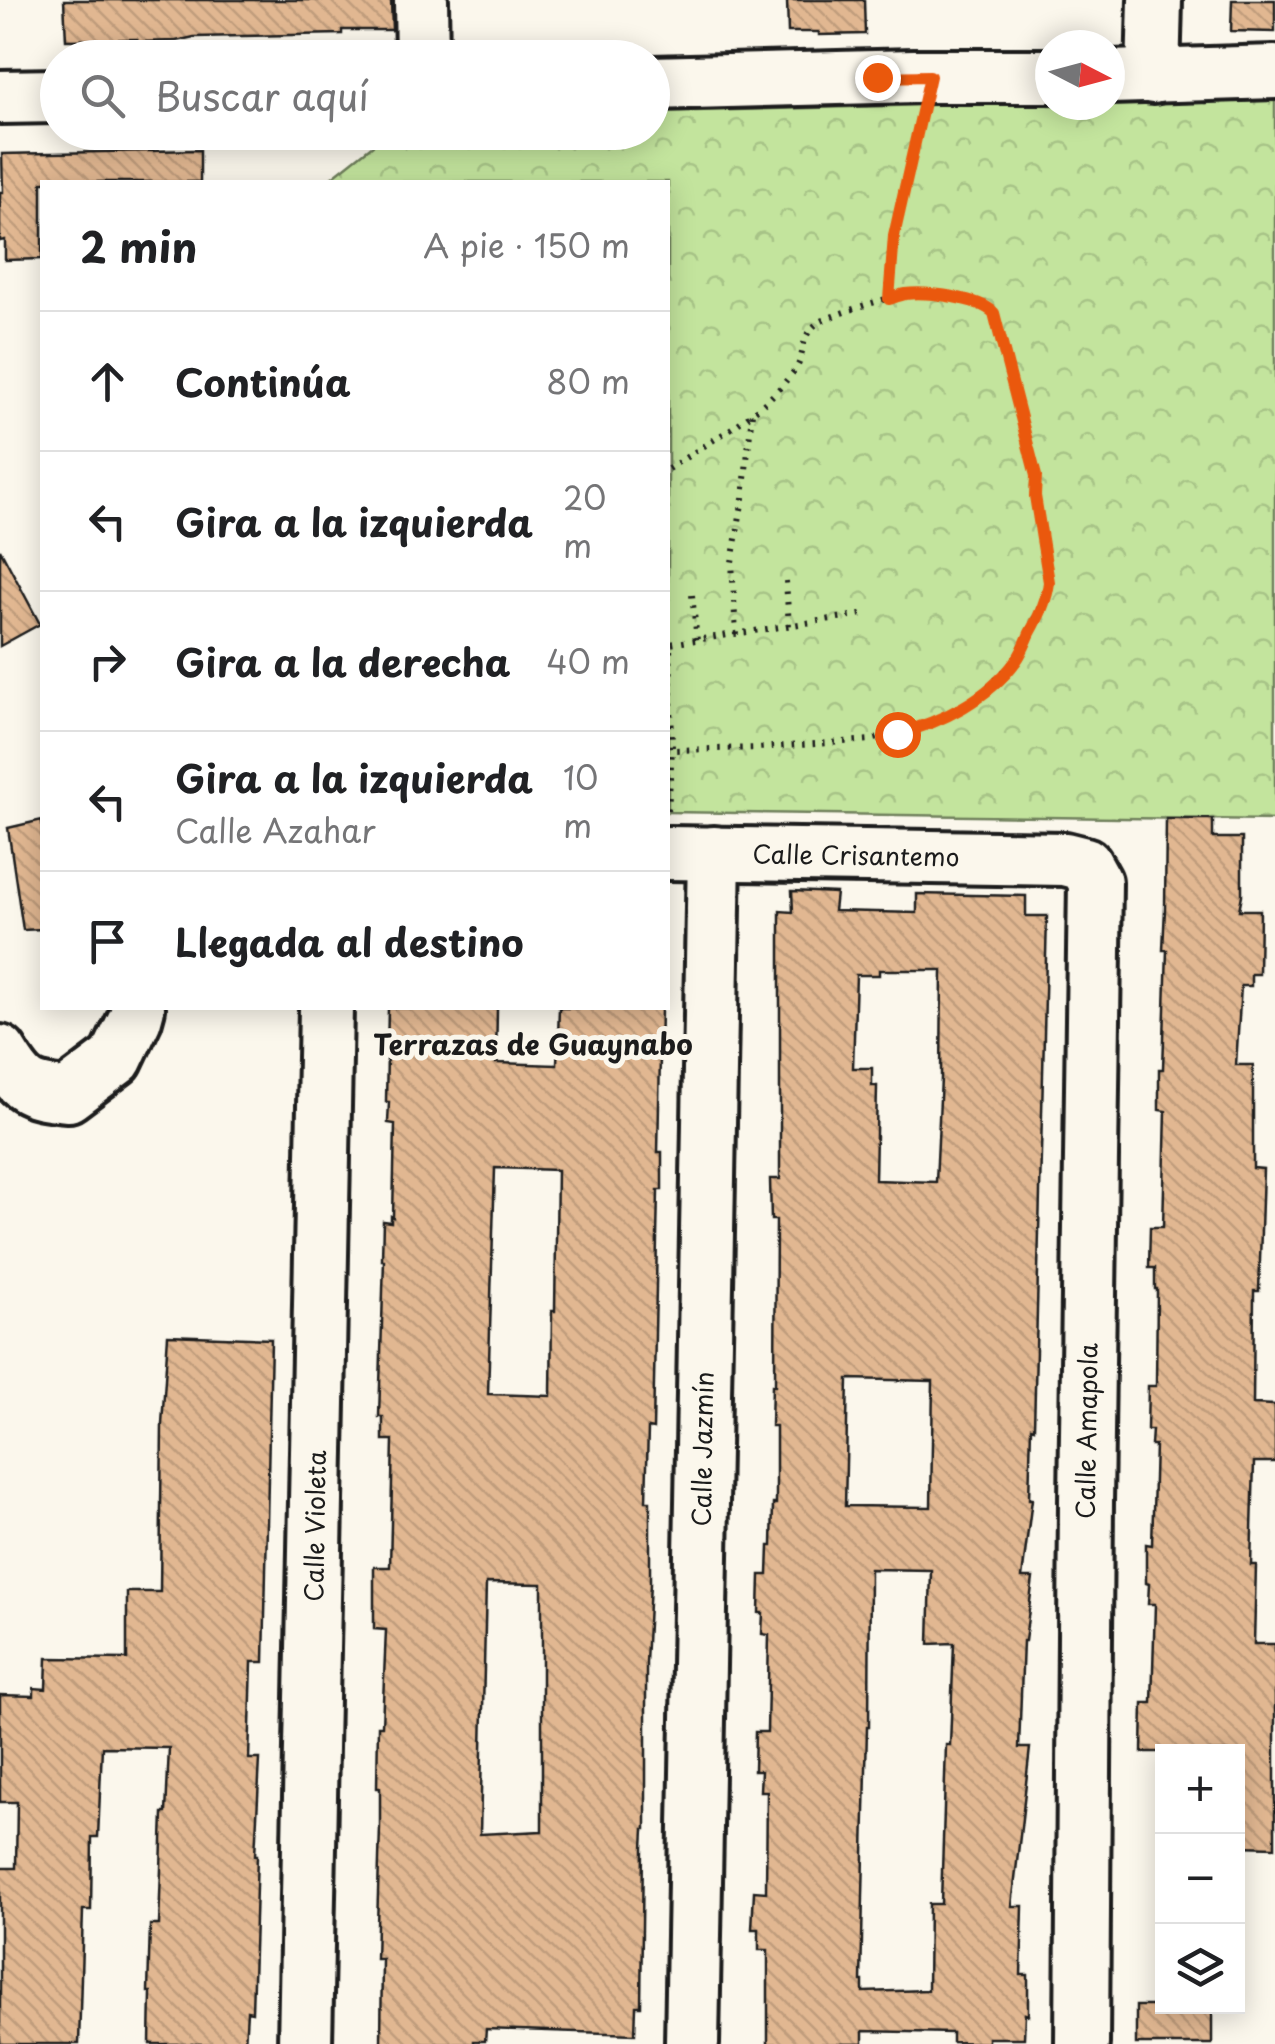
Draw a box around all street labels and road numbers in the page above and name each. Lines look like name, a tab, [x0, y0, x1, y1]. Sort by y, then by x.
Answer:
street label: Calle Crisantemo	[752, 834, 960, 875]
street label: Calle Amapola	[1065, 1342, 1107, 1519]
street label: Calle Jazmín	[682, 1371, 722, 1527]
street label: Calle Violeta	[294, 1450, 335, 1602]

